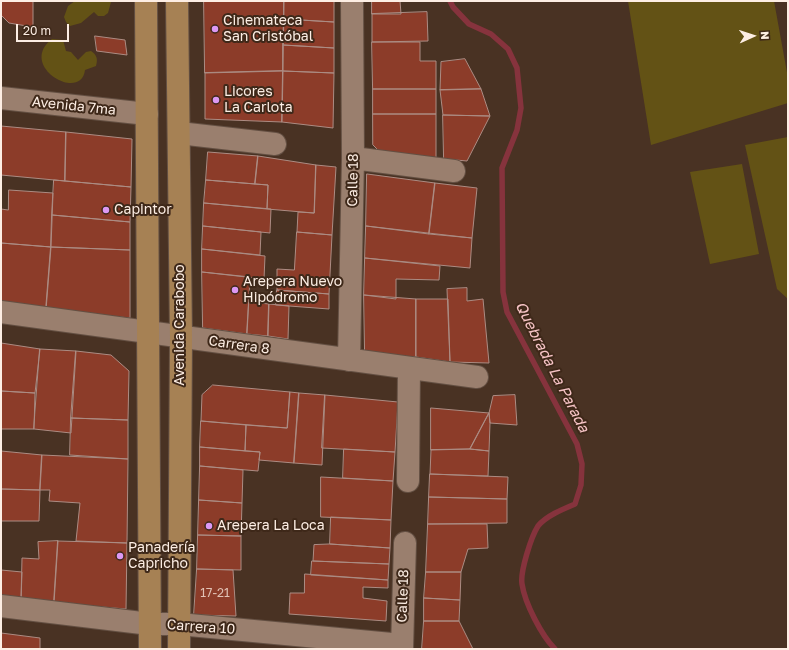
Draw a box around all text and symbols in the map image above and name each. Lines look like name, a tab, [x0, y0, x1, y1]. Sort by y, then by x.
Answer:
place label: Cinemateca San Cristóbal	[223, 13, 313, 46]
scale bar	[18, 16, 71, 42]
north arrow	[733, 16, 773, 56]
text: 20 m	[23, 23, 51, 38]
marker: Cinemateca San Cristóbal	[210, 24, 220, 34]
text: N	[759, 31, 772, 40]
place label: Licores La Carlota	[224, 84, 293, 116]
street label: Avenida 7ma	[31, 93, 117, 119]
marker: Licores La Carlota	[211, 95, 221, 105]
street label: Calle 18	[344, 153, 362, 207]
place label: Capintor	[114, 202, 172, 218]
marker: Capintor	[101, 205, 111, 215]
street label: Avenida Carabobo	[172, 264, 188, 386]
place label: Arepera Nuevo Hipódromo	[243, 274, 342, 306]
marker: Arepera Nuevo Hipódromo	[230, 285, 240, 295]
water label: Quebrada La Parada	[511, 298, 593, 436]
street label: Carrera 8	[207, 332, 271, 358]
place label: Arepera La Loca	[217, 518, 325, 534]
marker: Arepera La Loca	[204, 521, 214, 531]
place label: Panadería Capricho	[128, 540, 195, 572]
marker: Panadería Capricho	[115, 551, 125, 561]
street label: Calle 18	[394, 569, 412, 623]
house number: 17-21	[200, 586, 230, 600]
street label: Carrera 10	[166, 616, 236, 638]

